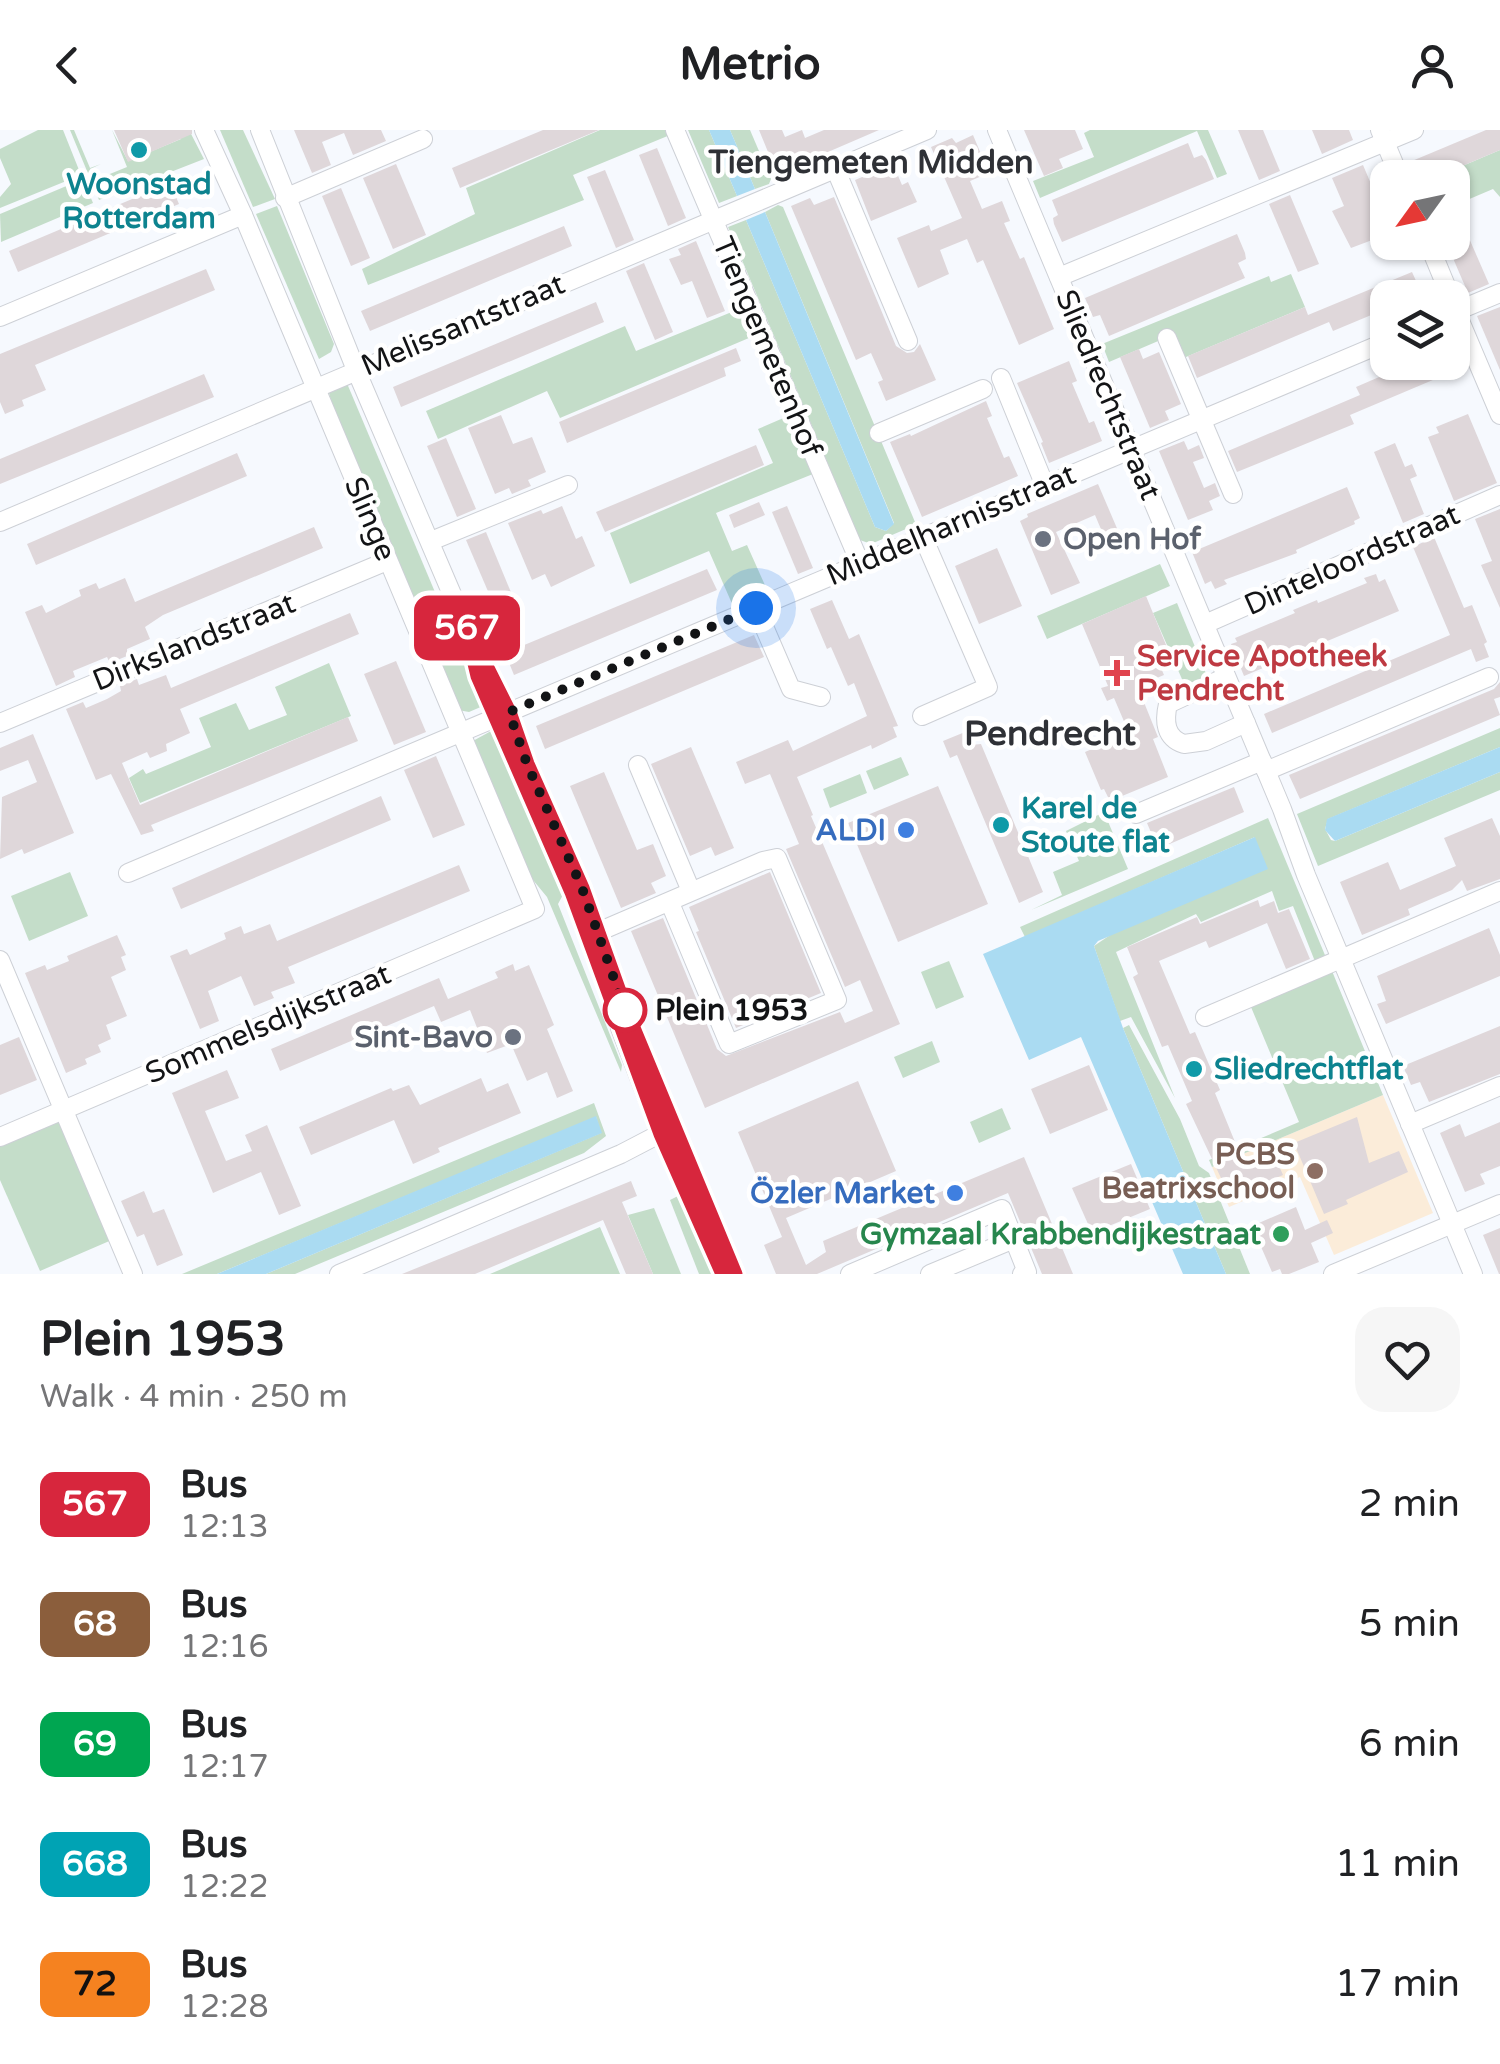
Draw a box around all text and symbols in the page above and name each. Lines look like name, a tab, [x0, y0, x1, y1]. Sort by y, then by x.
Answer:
icon: back	[40, 38, 95, 93]
text: Metrio	[679, 38, 821, 92]
icon: person	[1405, 38, 1460, 93]
marker: Woonstad Rotterdam	[128, 139, 150, 161]
district label: Tiengemeten Midden	[708, 144, 1034, 182]
north arrow	[1370, 160, 1470, 260]
map controls	[1370, 160, 1470, 380]
place label: Woonstad Rotterdam	[62, 166, 216, 237]
street label: Tiengemetenhof	[704, 231, 830, 463]
street label: Melissantstraat	[356, 265, 570, 385]
button: layers	[1370, 280, 1470, 380]
street label: Sliedrechtstraat	[1047, 284, 1169, 506]
street label: Middelharnisstraat	[821, 456, 1081, 594]
street label: Slinge	[336, 472, 404, 566]
street label: Dinteloordstraat	[1239, 496, 1465, 624]
place label: Open Hof	[1063, 521, 1201, 558]
marker: Open Hof	[1032, 528, 1054, 550]
your location	[731, 583, 781, 633]
street label: Dirkslandstraat	[87, 585, 301, 699]
line badge: 567	[410, 596, 524, 660]
text: 567	[434, 607, 500, 649]
place label: Service Apotheek Pendrecht	[1137, 638, 1387, 709]
marker: Service Apotheek Pendrecht	[1106, 662, 1128, 684]
district label: Pendrecht	[964, 713, 1137, 755]
place label: Karel de Stoute flat	[1021, 790, 1170, 861]
place label: ALDI	[815, 812, 886, 849]
marker: Karel de Stoute flat	[990, 814, 1012, 836]
marker: ALDI	[895, 819, 917, 841]
street label: Sommelsdijkstraat	[140, 956, 396, 1092]
marker: Plein 1953	[604, 989, 646, 1031]
place label: Plein 1953	[655, 992, 808, 1029]
place label: Sint-Bavo	[354, 1019, 493, 1056]
marker: Sint-Bavo	[502, 1026, 524, 1048]
place label: Sliedrechtflat	[1214, 1051, 1404, 1088]
marker: Sliedrechtflat	[1183, 1058, 1205, 1080]
place label: PCBS Beatrixschool	[1102, 1136, 1295, 1207]
marker: PCBS Beatrixschool	[1304, 1160, 1326, 1182]
place label: Özler Market	[750, 1175, 936, 1212]
marker: Özler Market	[944, 1182, 966, 1204]
place label: Gymzaal Krabbendijkestraat	[860, 1216, 1262, 1253]
marker: Gymzaal Krabbendijkestraat	[1270, 1223, 1292, 1245]
button: heart	[1355, 1307, 1460, 1412]
text: Plein 1953	[40, 1311, 285, 1369]
text: Walk · 4 min · 250 m	[40, 1378, 348, 1416]
text: Bus	[180, 1462, 247, 1508]
text: 2 min	[1359, 1481, 1460, 1527]
text: 567	[62, 1483, 128, 1525]
text: 12:13	[180, 1508, 269, 1546]
text: Bus	[180, 1582, 247, 1628]
text: 5 min	[1359, 1601, 1460, 1647]
text: 68	[73, 1603, 117, 1645]
text: 12:16	[180, 1628, 269, 1666]
text: Bus	[180, 1702, 247, 1748]
text: 6 min	[1359, 1721, 1460, 1767]
text: 69	[73, 1723, 117, 1765]
text: 12:17	[180, 1748, 269, 1786]
text: Bus	[180, 1822, 247, 1868]
text: 11 min	[1335, 1841, 1460, 1887]
text: 668	[62, 1843, 128, 1885]
text: 12:22	[180, 1868, 269, 1906]
text: Bus	[180, 1942, 247, 1988]
text: 17 min	[1335, 1961, 1460, 2007]
text: 72	[73, 1963, 117, 2005]
text: 12:28	[180, 1988, 269, 2026]

